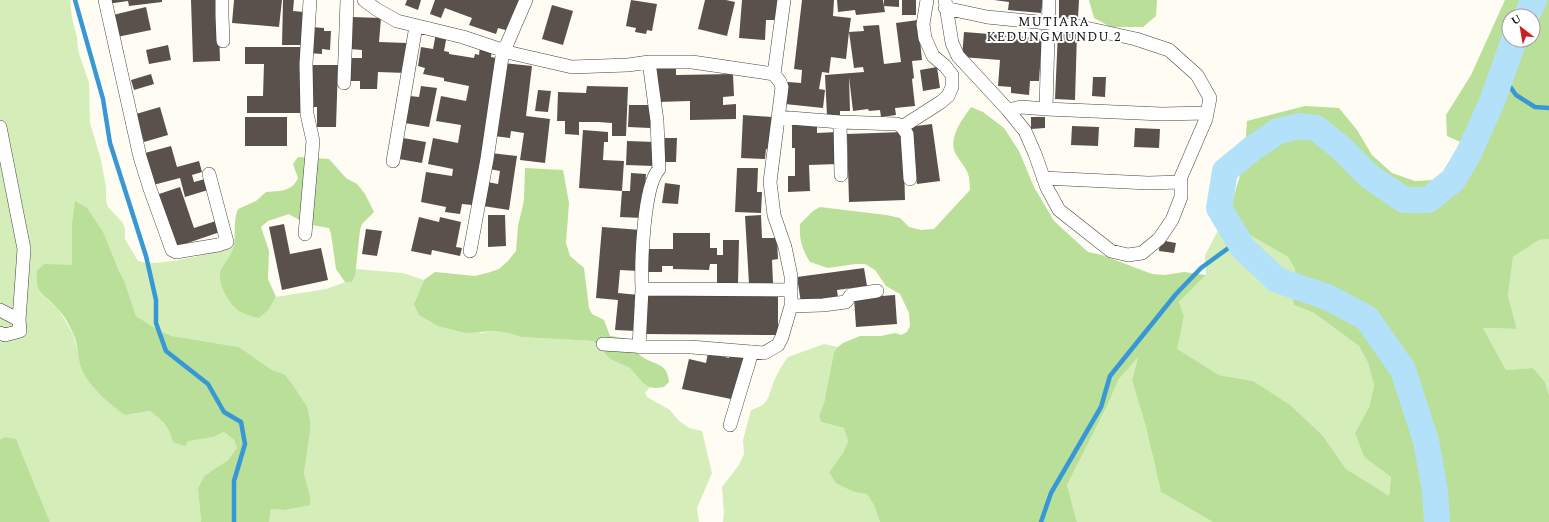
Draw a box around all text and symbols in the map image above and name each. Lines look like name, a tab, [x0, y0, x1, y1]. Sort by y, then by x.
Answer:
north arrow	[1501, 8, 1541, 48]
text: U	[1508, 10, 1524, 30]
district label: MUTIARA KEDUNGMUNDU 2	[986, 12, 1122, 47]

